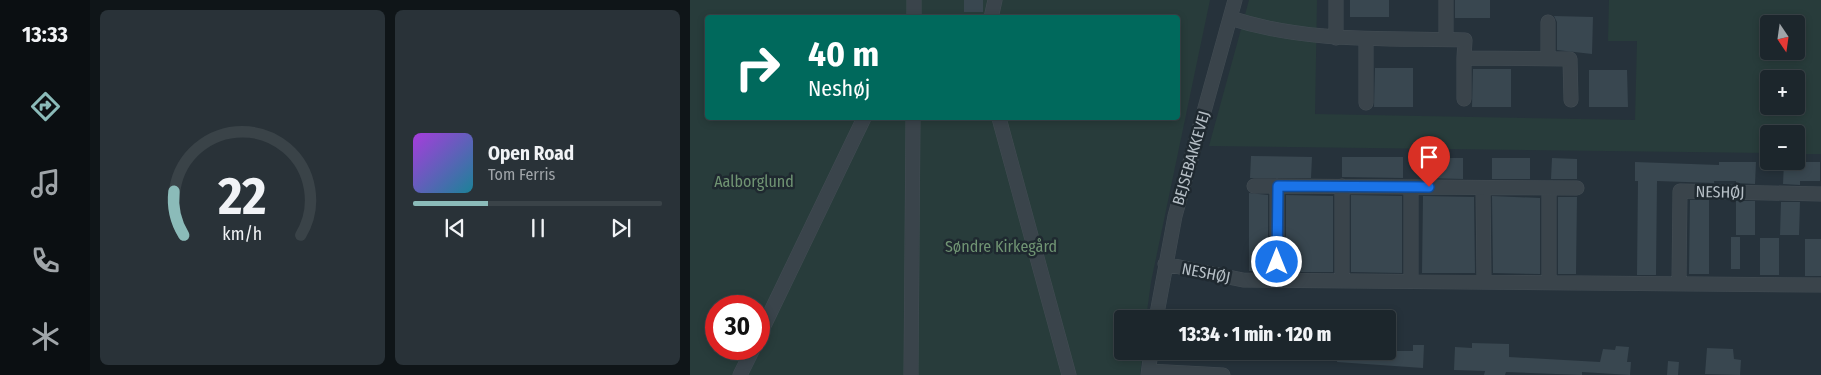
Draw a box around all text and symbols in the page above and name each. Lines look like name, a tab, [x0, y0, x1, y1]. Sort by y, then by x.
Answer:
north arrow	[1760, 15, 1805, 60]
map controls	[1760, 15, 1805, 170]
text: 13:33	[22, 21, 68, 48]
text: 40 m	[808, 33, 879, 75]
icon: right	[725, 35, 790, 100]
button: +	[1760, 70, 1805, 115]
text: Neshøj	[808, 75, 870, 102]
icon: directions	[28, 89, 63, 124]
street label: BEJSEBAKKEVEJ	[1168, 109, 1214, 207]
button: −	[1760, 125, 1805, 170]
pin	[1408, 136, 1450, 187]
text: Open Road	[488, 142, 574, 165]
icon: arrive	[1415, 143, 1443, 171]
text: 22	[217, 165, 267, 228]
text: Tom Ferris	[488, 165, 555, 184]
icon: music	[28, 166, 63, 201]
park label: Aalborglund	[714, 172, 794, 191]
street label: NESHØJ	[1695, 182, 1745, 202]
icon: previous	[441, 214, 469, 242]
icon: pause	[524, 214, 552, 242]
icon: next	[607, 214, 635, 242]
text: km/h	[223, 223, 262, 245]
position arrow	[1250, 235, 1302, 287]
park label: Søndre Kirkegård	[945, 237, 1057, 256]
icon: phone	[28, 243, 63, 278]
street label: NESHØJ	[1180, 259, 1232, 287]
speed limit sign: 30	[705, 295, 770, 360]
icon: climate	[28, 319, 63, 354]
text: 13:34 · 1 min · 120 m	[1179, 323, 1331, 346]

